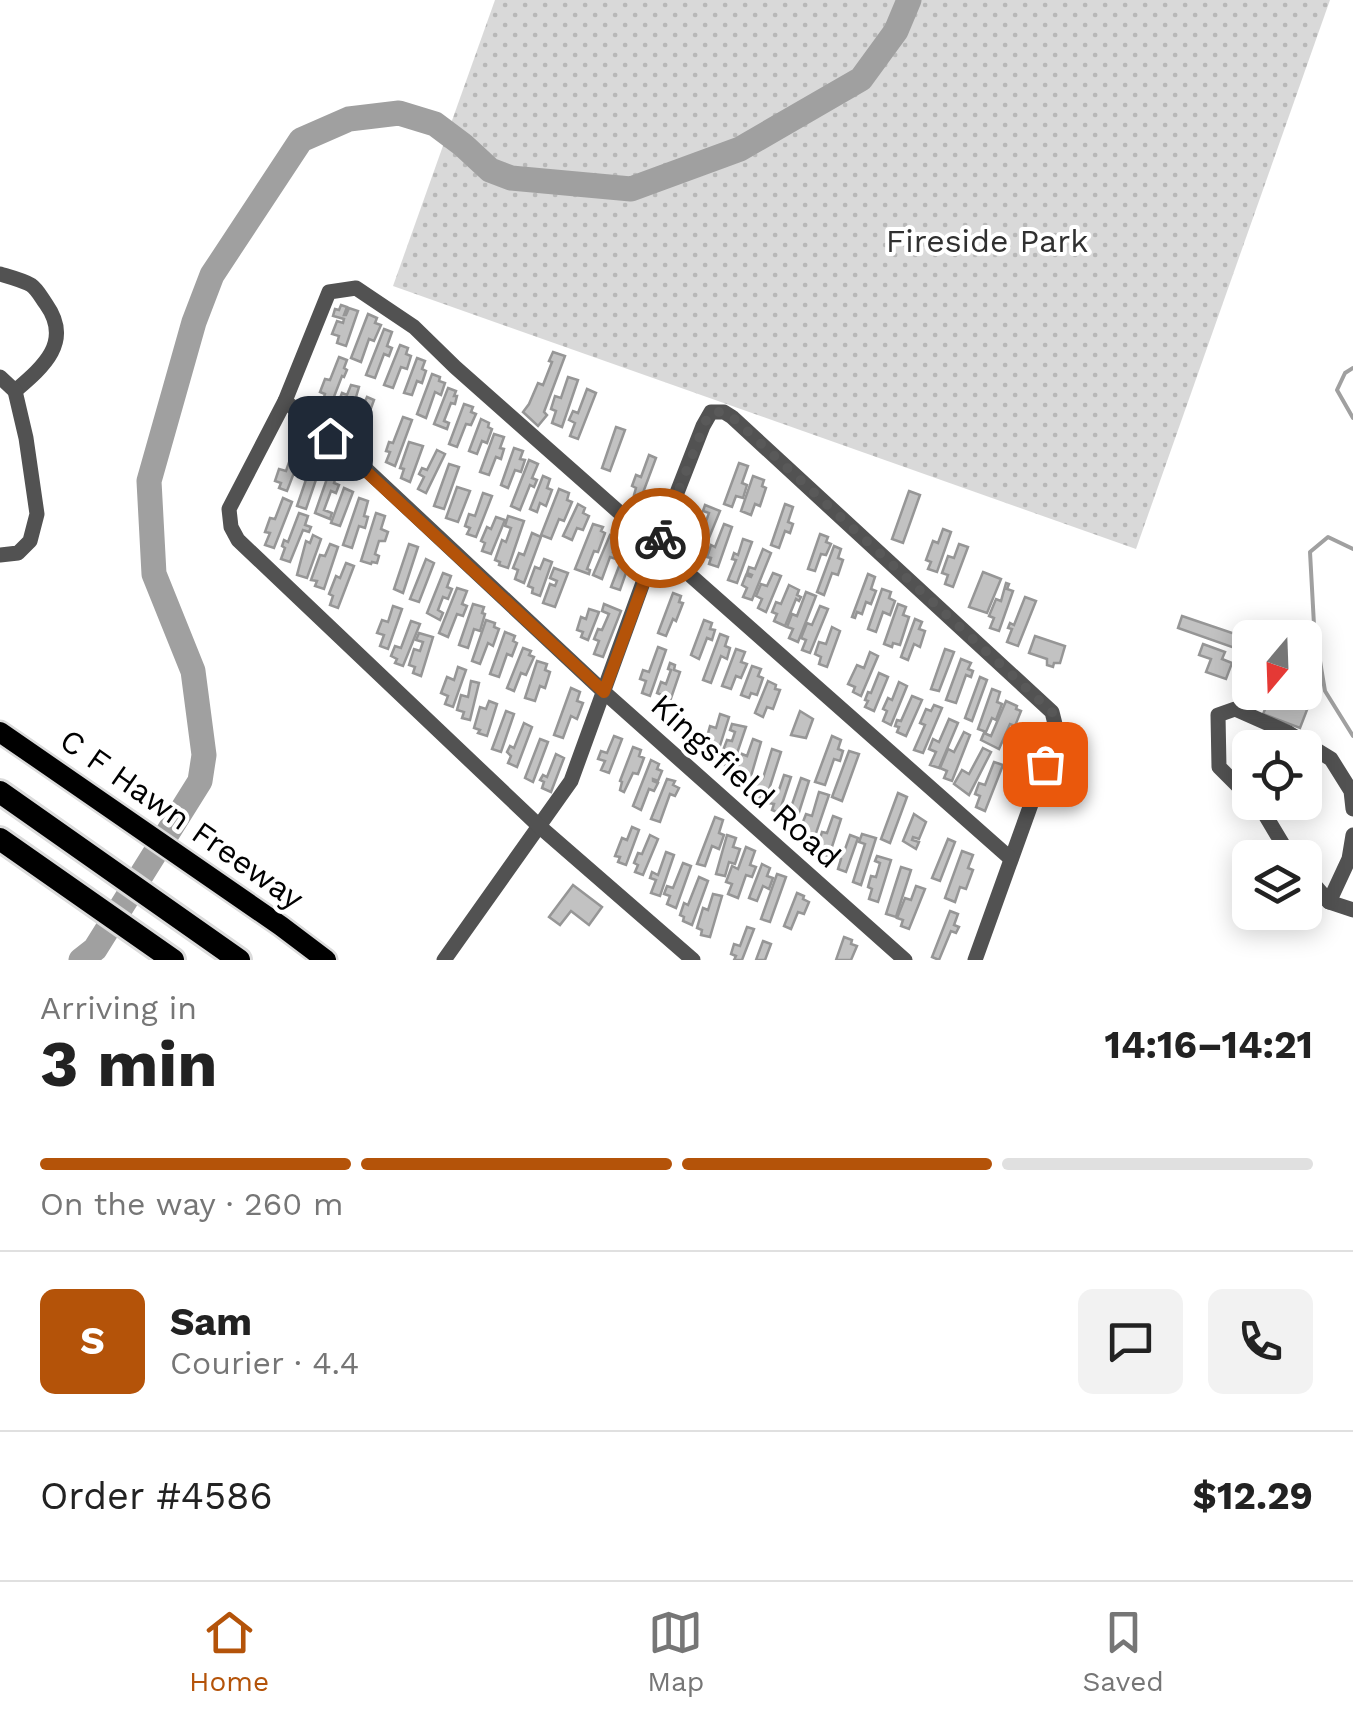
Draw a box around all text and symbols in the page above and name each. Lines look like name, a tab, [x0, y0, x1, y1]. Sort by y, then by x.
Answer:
park label: Fireside Park	[886, 222, 1088, 260]
pin	[288, 396, 373, 481]
icon: home	[303, 411, 358, 466]
courier	[610, 488, 710, 588]
icon: bike	[633, 511, 688, 566]
north arrow	[1232, 620, 1322, 710]
map controls	[1232, 620, 1322, 930]
street label: Kingsfield Road	[643, 686, 849, 876]
street label: C F Hawn Freeway	[53, 721, 311, 918]
pin	[1003, 722, 1088, 807]
button: locate	[1232, 730, 1322, 820]
icon: bag	[1018, 737, 1073, 792]
button: layers	[1232, 840, 1322, 930]
text: Arriving in	[40, 989, 197, 1027]
text: 14:16–14:21	[1105, 1023, 1313, 1067]
text: 3 min	[40, 1026, 218, 1102]
text: On the way · 260 m	[40, 1185, 344, 1223]
button: chat	[1078, 1289, 1183, 1394]
button: phone	[1208, 1289, 1313, 1394]
text: Sam	[170, 1300, 252, 1344]
text: S	[80, 1319, 105, 1363]
text: Courier · 4.4	[170, 1344, 359, 1382]
text: Order #4586	[40, 1474, 273, 1518]
text: $12.29	[1193, 1474, 1313, 1518]
tab: Home	[189, 1605, 269, 1698]
tab: Map	[647, 1605, 704, 1698]
tab: Saved	[1083, 1605, 1164, 1698]

